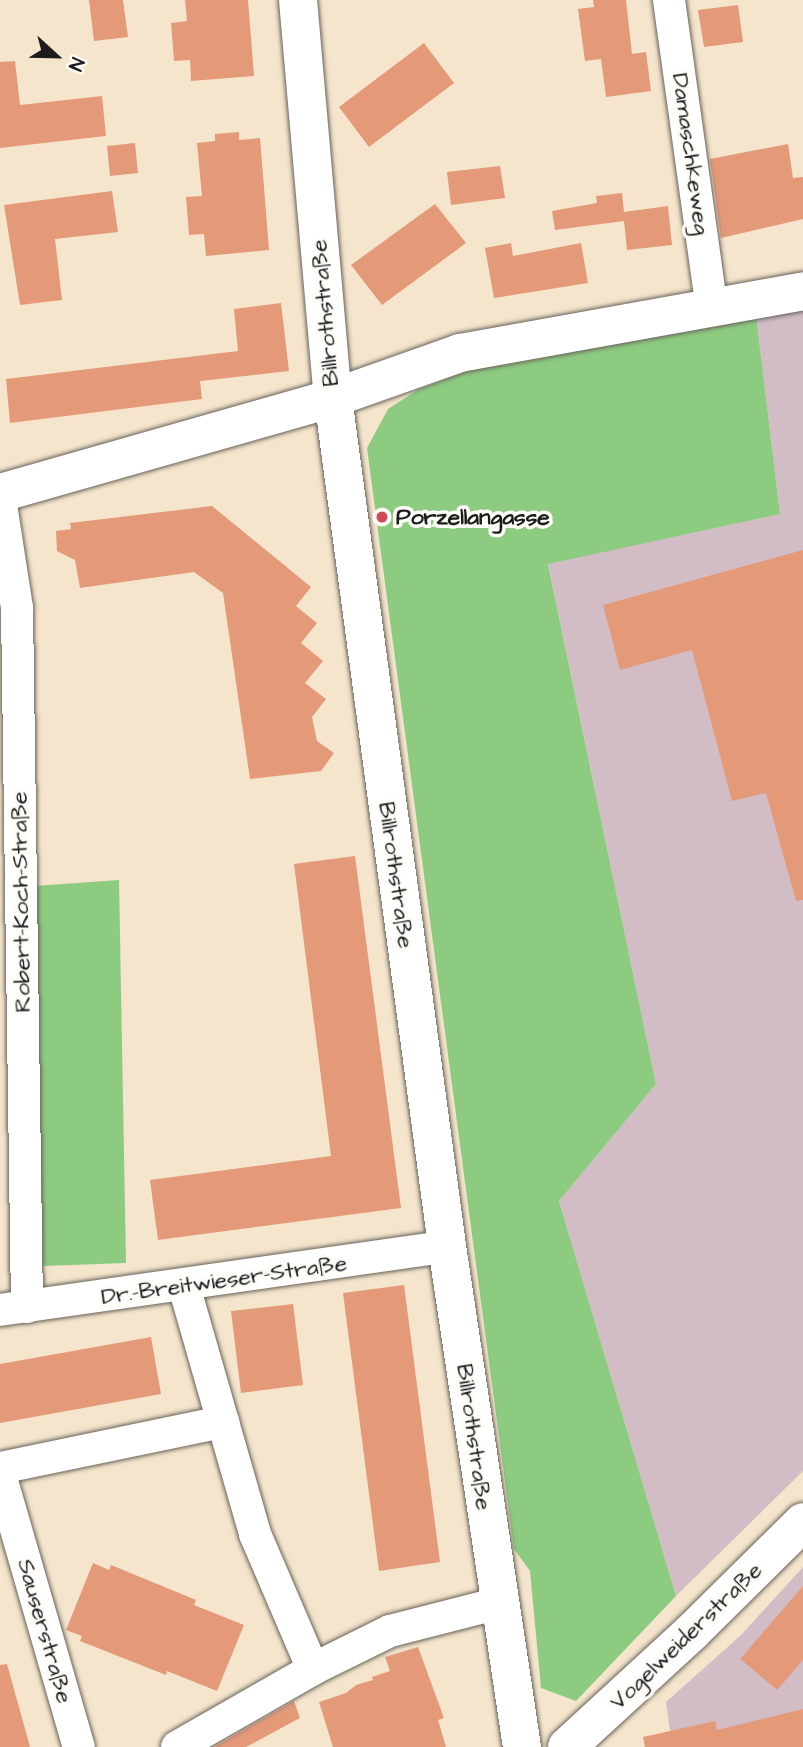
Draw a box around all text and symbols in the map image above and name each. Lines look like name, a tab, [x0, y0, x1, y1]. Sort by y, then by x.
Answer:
north arrow	[21, 21, 91, 91]
text: N	[61, 53, 91, 75]
street label: Damaschkeweg	[666, 71, 716, 237]
street label: Billrothstraße	[305, 238, 345, 388]
place label: Porzellangasse	[396, 503, 550, 531]
marker: Porzellangasse	[374, 509, 390, 525]
street label: Robert-Koch-Straße	[5, 791, 37, 1013]
street label: Billrothstraße	[372, 800, 420, 950]
street label: Dr.-Breitwieser-Straße	[99, 1249, 349, 1311]
street label: Billrothstraße	[450, 1362, 498, 1512]
street label: Sauserstraße	[11, 1556, 79, 1706]
street label: Vogelweiderstraße	[604, 1556, 768, 1716]

